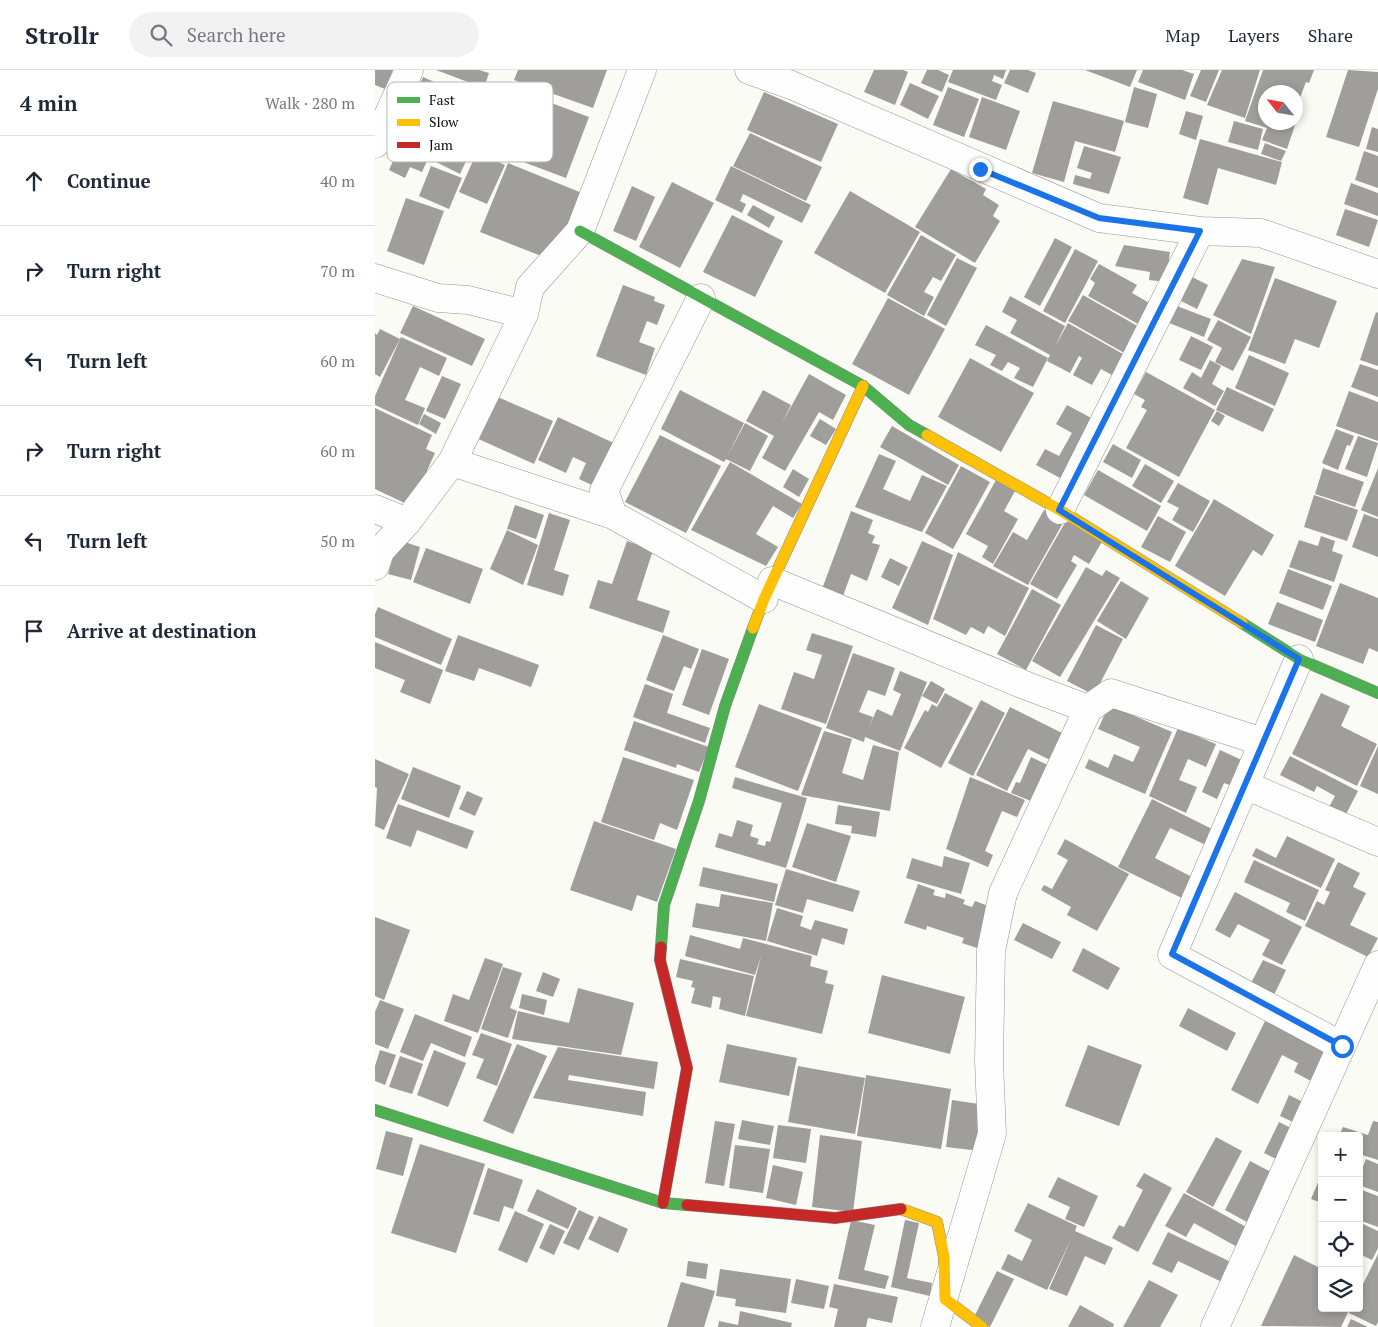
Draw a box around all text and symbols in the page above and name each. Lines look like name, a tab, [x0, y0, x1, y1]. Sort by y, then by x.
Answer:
search box	[129, 12, 479, 57]
text: Strollr	[25, 19, 99, 51]
icon: search	[147, 21, 175, 49]
text: Search here	[187, 22, 286, 47]
text: Map	[1165, 23, 1200, 47]
text: Layers	[1228, 23, 1280, 47]
text: Share	[1308, 23, 1353, 47]
legend	[387, 82, 553, 162]
north arrow	[1258, 85, 1303, 130]
text: 4 min	[20, 89, 77, 117]
text: Fast	[429, 90, 456, 109]
text: Walk · 280 m	[265, 92, 355, 114]
text: Slow	[429, 112, 459, 131]
text: Jam	[429, 135, 453, 154]
route end	[969, 158, 992, 181]
icon: ahead	[20, 167, 48, 195]
text: Continue	[67, 168, 151, 193]
text: 40 m	[320, 170, 355, 192]
icon: right	[20, 257, 48, 285]
text: Turn right	[67, 258, 161, 283]
text: 70 m	[320, 260, 355, 282]
icon: left	[20, 347, 48, 375]
text: Turn left	[67, 348, 148, 373]
text: 60 m	[320, 350, 355, 372]
icon: right	[20, 437, 48, 465]
text: Turn right	[67, 438, 161, 463]
text: 60 m	[320, 440, 355, 462]
icon: left	[20, 527, 48, 555]
text: Turn left	[67, 528, 148, 553]
text: 50 m	[320, 530, 355, 552]
icon: arrive	[20, 617, 48, 645]
text: Arrive at destination	[67, 618, 256, 643]
route start	[1331, 1035, 1354, 1058]
map controls	[1318, 1132, 1363, 1312]
button: +	[1318, 1132, 1363, 1177]
button: −	[1318, 1177, 1363, 1222]
button: locate	[1318, 1222, 1363, 1267]
button: layers	[1318, 1267, 1363, 1312]

